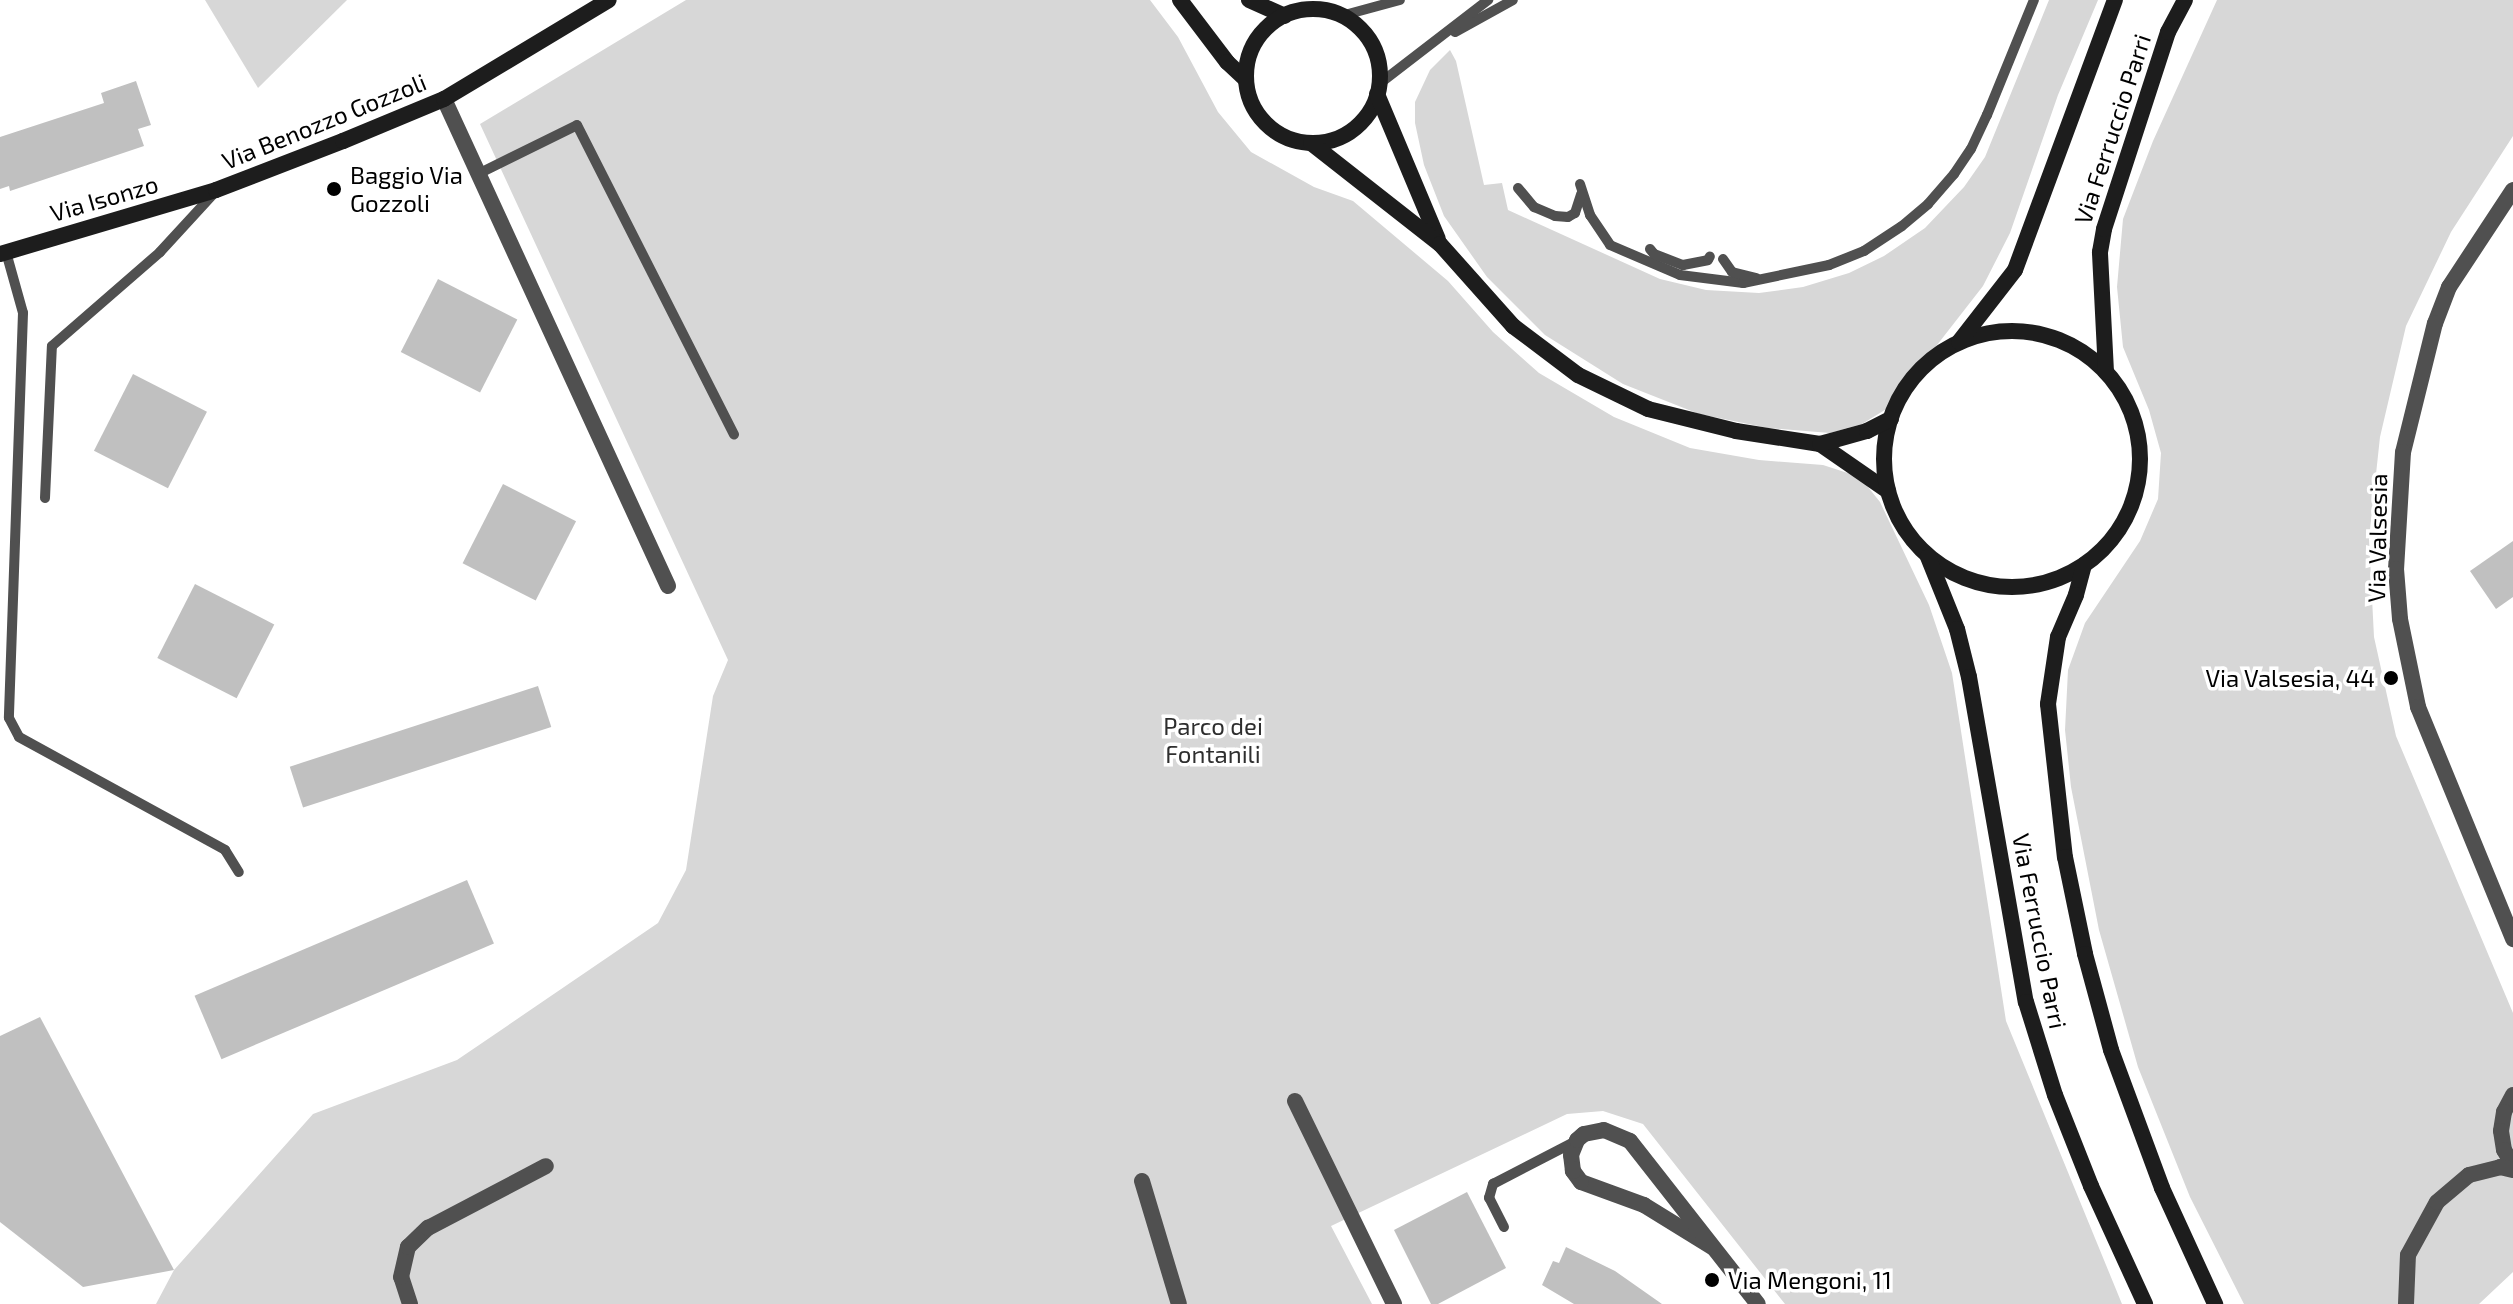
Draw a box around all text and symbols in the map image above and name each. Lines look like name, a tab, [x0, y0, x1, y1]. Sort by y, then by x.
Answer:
street label: Via Ferruccio Parri	[2068, 30, 2156, 228]
street label: Via Benozzo Gozzoli	[218, 67, 430, 175]
place label: Baggio Via Gozzoli	[350, 161, 463, 217]
street label: Via Isonzo	[47, 169, 161, 227]
marker: Baggio Via Gozzoli	[325, 180, 343, 198]
street label: Via Valsesia	[2361, 473, 2393, 603]
place label: Via Valsesia, 44	[2205, 664, 2375, 692]
marker: Via Valsesia, 44	[2382, 669, 2400, 687]
park label: Parco dei Fontanili	[1163, 712, 1263, 768]
street label: Via Ferruccio Parri	[2007, 831, 2073, 1031]
place label: Via Mengoni, 11	[1728, 1266, 1892, 1294]
marker: Via Mengoni, 11	[1703, 1271, 1721, 1289]

